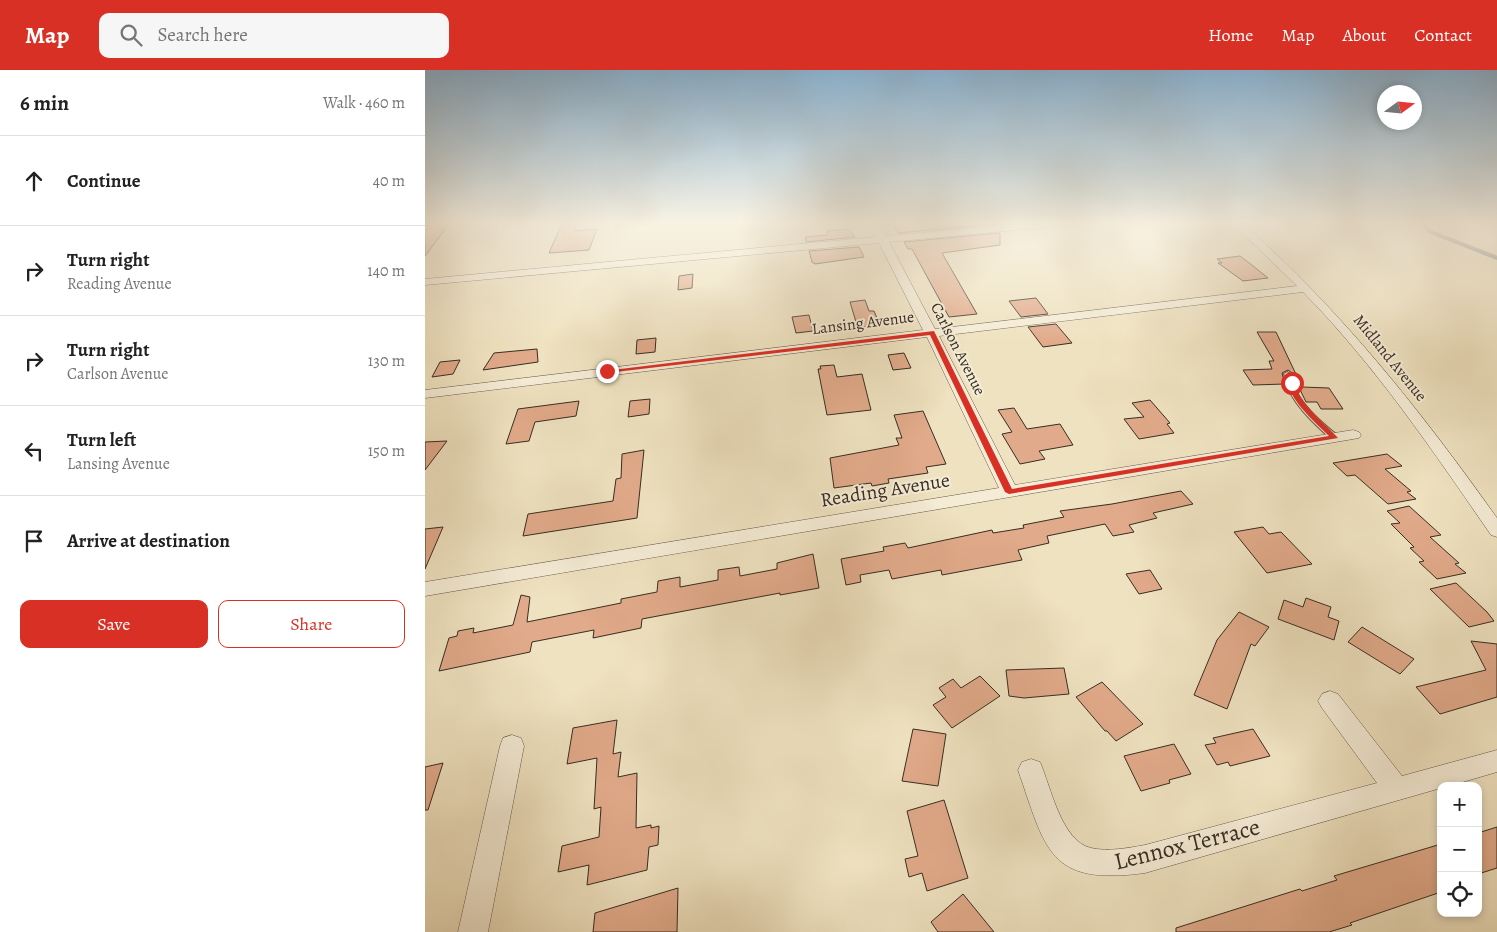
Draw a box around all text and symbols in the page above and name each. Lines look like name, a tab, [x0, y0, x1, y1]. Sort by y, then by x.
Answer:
search box	[99, 13, 449, 58]
text: Map	[25, 19, 69, 51]
icon: search	[117, 21, 145, 49]
text: Search here	[157, 22, 248, 48]
text: Home	[1208, 23, 1253, 47]
text: Map	[1281, 23, 1314, 47]
text: About	[1342, 23, 1386, 47]
text: Contact	[1414, 23, 1472, 47]
north arrow	[1377, 85, 1422, 130]
text: 6 min	[20, 89, 69, 117]
text: Walk · 460 m	[323, 92, 405, 114]
icon: ahead	[20, 167, 48, 195]
text: Continue	[67, 168, 141, 194]
text: 40 m	[373, 170, 405, 192]
text: Turn right	[67, 247, 149, 273]
icon: right	[20, 257, 48, 285]
text: 140 m	[367, 260, 405, 282]
text: Reading Avenue	[67, 273, 172, 295]
street label: Carlson Avenue	[925, 299, 991, 399]
street label: Lansing Avenue	[811, 306, 915, 340]
street label: Midland Avenue	[1348, 310, 1432, 406]
text: Turn right	[67, 337, 149, 363]
icon: right	[20, 347, 48, 375]
text: 130 m	[368, 350, 405, 372]
route end	[596, 360, 619, 383]
text: Carlson Avenue	[67, 363, 169, 385]
route start	[1281, 372, 1304, 395]
text: Turn left	[67, 427, 136, 453]
icon: left	[20, 437, 48, 465]
text: 150 m	[368, 440, 405, 462]
text: Lansing Avenue	[67, 453, 170, 475]
street label: Reading Avenue	[818, 466, 952, 514]
icon: arrive	[20, 527, 48, 555]
text: Arrive at destination	[67, 528, 230, 554]
button: Save	[20, 600, 208, 648]
button: Share	[218, 600, 405, 648]
map controls	[1437, 782, 1482, 917]
button: +	[1437, 782, 1482, 827]
street label: Lennox Terrace	[1111, 810, 1263, 878]
button: −	[1437, 827, 1482, 872]
button: locate	[1437, 872, 1482, 917]

